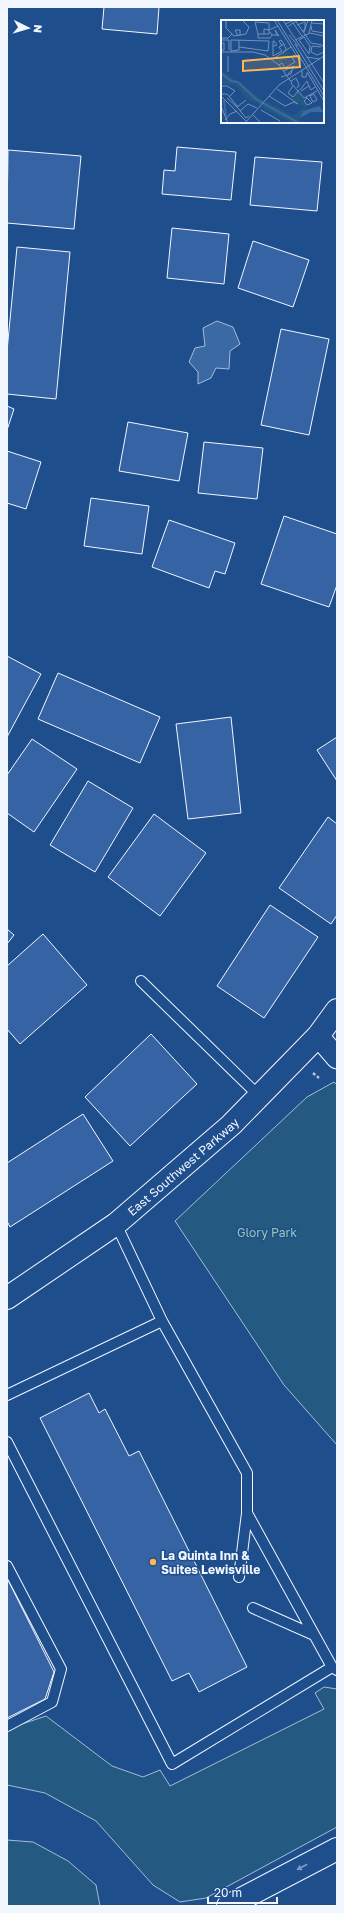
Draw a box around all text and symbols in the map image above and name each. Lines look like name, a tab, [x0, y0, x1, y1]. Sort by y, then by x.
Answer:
north arrow	[8, 8, 48, 48]
inset map	[221, 20, 324, 123]
text: N	[32, 24, 45, 34]
street label: East Southwest Parkway	[124, 1114, 242, 1218]
park label: Glory Park	[237, 1225, 297, 1240]
place label: La Quinta Inn & Suites Lewisville	[161, 1548, 260, 1577]
marker: La Quinta Inn & Suites Lewisville	[148, 1557, 158, 1567]
one-way arrow	[297, 1864, 308, 1870]
scale bar	[208, 1879, 277, 1905]
text: 20 m	[214, 1885, 242, 1900]

